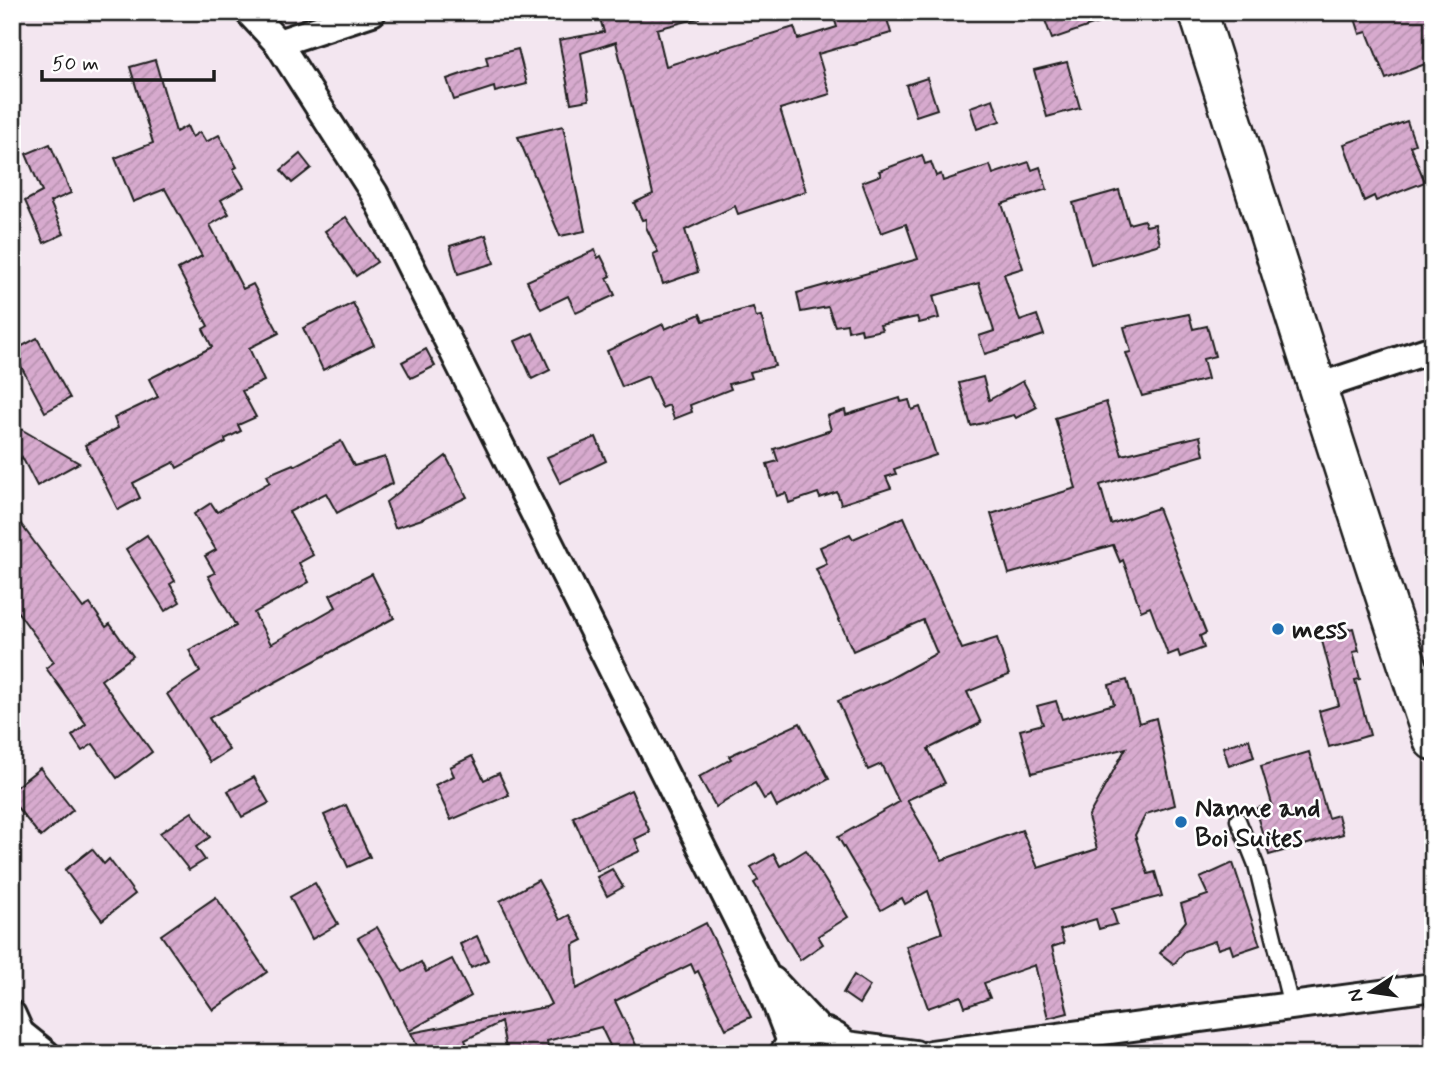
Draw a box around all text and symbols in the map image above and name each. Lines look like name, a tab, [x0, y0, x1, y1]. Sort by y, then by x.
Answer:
scale bar	[42, 38, 214, 82]
text: 50 m	[52, 50, 99, 78]
place label: mess	[1292, 614, 1347, 648]
marker: mess	[1270, 621, 1286, 637]
place label: Nanne and Boi Suites	[1195, 792, 1320, 856]
marker: Nanne and Boi Suites	[1173, 814, 1189, 830]
north arrow	[1336, 958, 1406, 1028]
text: N	[1342, 987, 1370, 1004]

